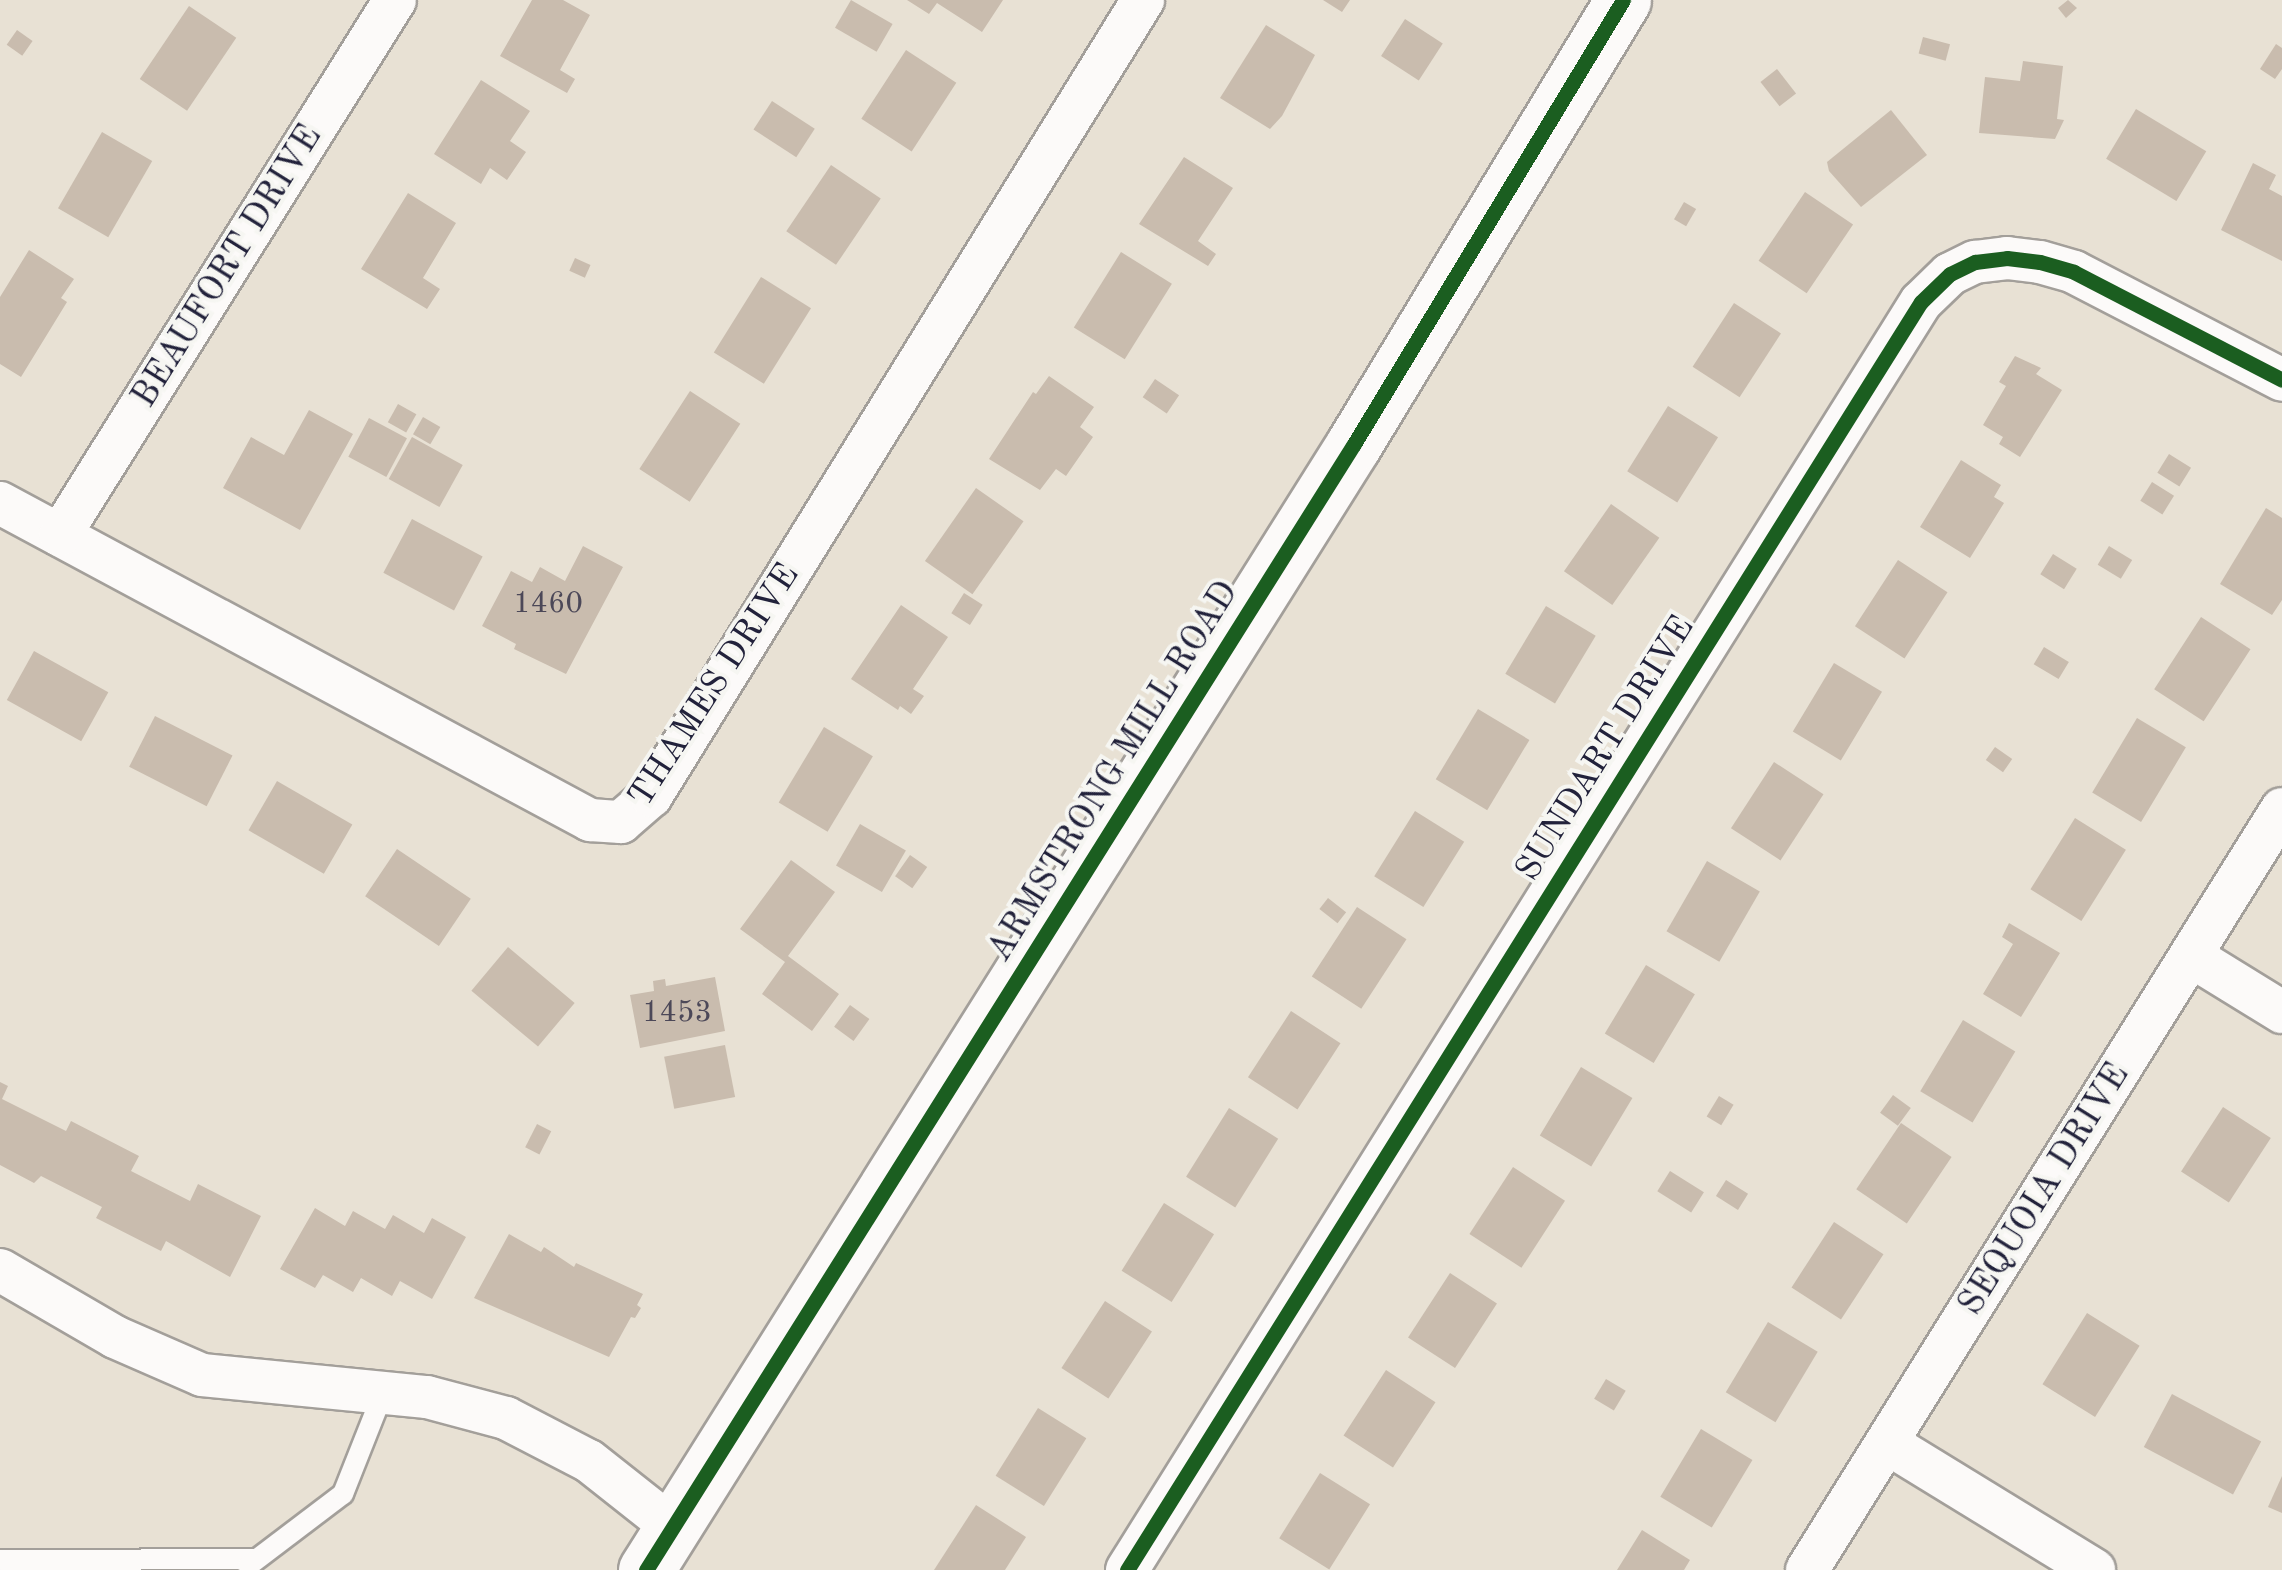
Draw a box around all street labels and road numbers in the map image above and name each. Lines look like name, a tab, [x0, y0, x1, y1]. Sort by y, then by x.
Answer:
street label: BEAUFORT DRIVE	[124, 118, 332, 416]
street label: THAMES DRIVE	[621, 556, 809, 816]
street label: ARMSTRONG MILL ROAD	[979, 574, 1249, 970]
street label: SUNDART DRIVE	[1508, 609, 1704, 889]
street label: SEQUOIA DRIVE	[1951, 1056, 2139, 1324]

